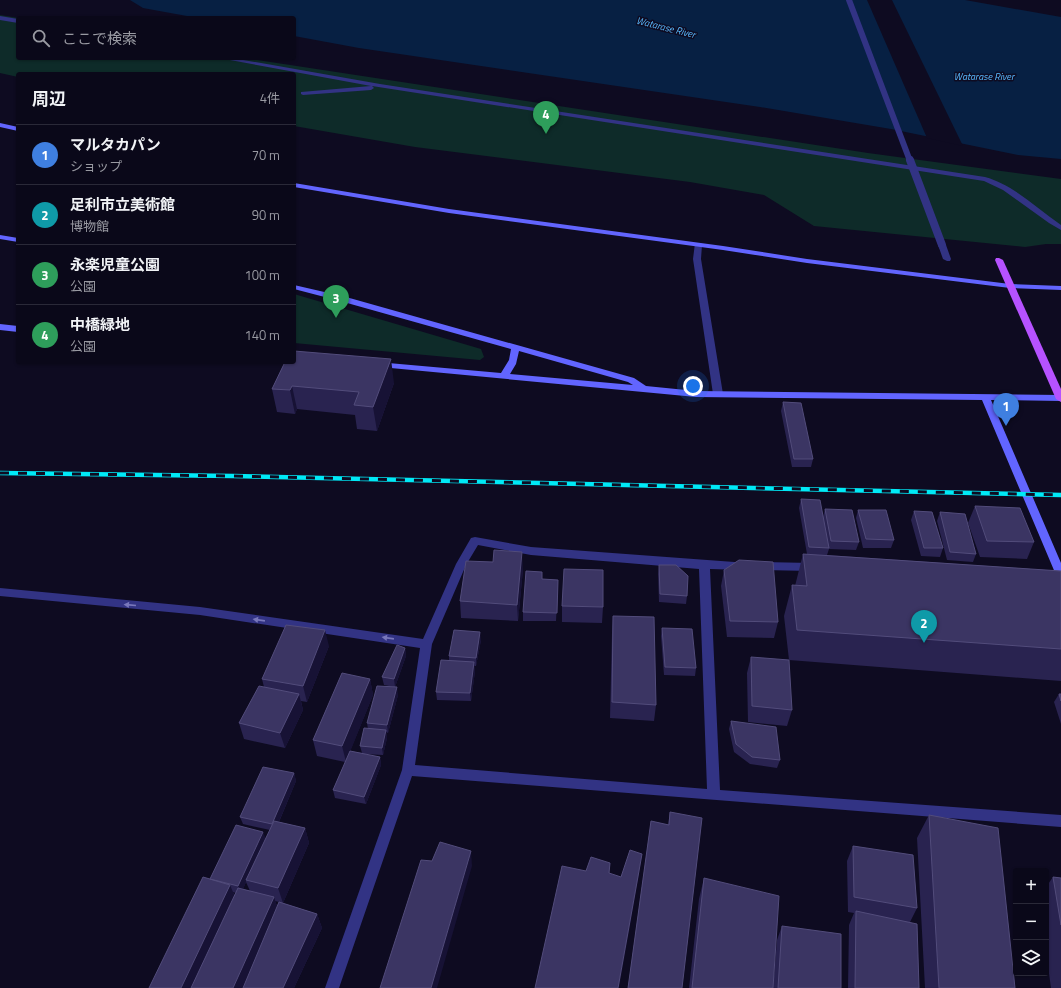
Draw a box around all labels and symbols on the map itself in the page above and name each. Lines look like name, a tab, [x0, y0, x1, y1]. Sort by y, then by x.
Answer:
water label: Watarase River	[635, 13, 699, 42]
water label: Watarase River	[954, 69, 1016, 84]
pin: 4	[533, 101, 559, 134]
pin: 3	[323, 285, 349, 318]
your location	[683, 376, 703, 396]
pin: 1	[993, 393, 1019, 426]
one-way arrow	[124, 601, 136, 608]
pin: 2	[911, 610, 937, 643]
one-way arrow	[253, 617, 265, 623]
one-way arrow	[382, 635, 394, 641]

